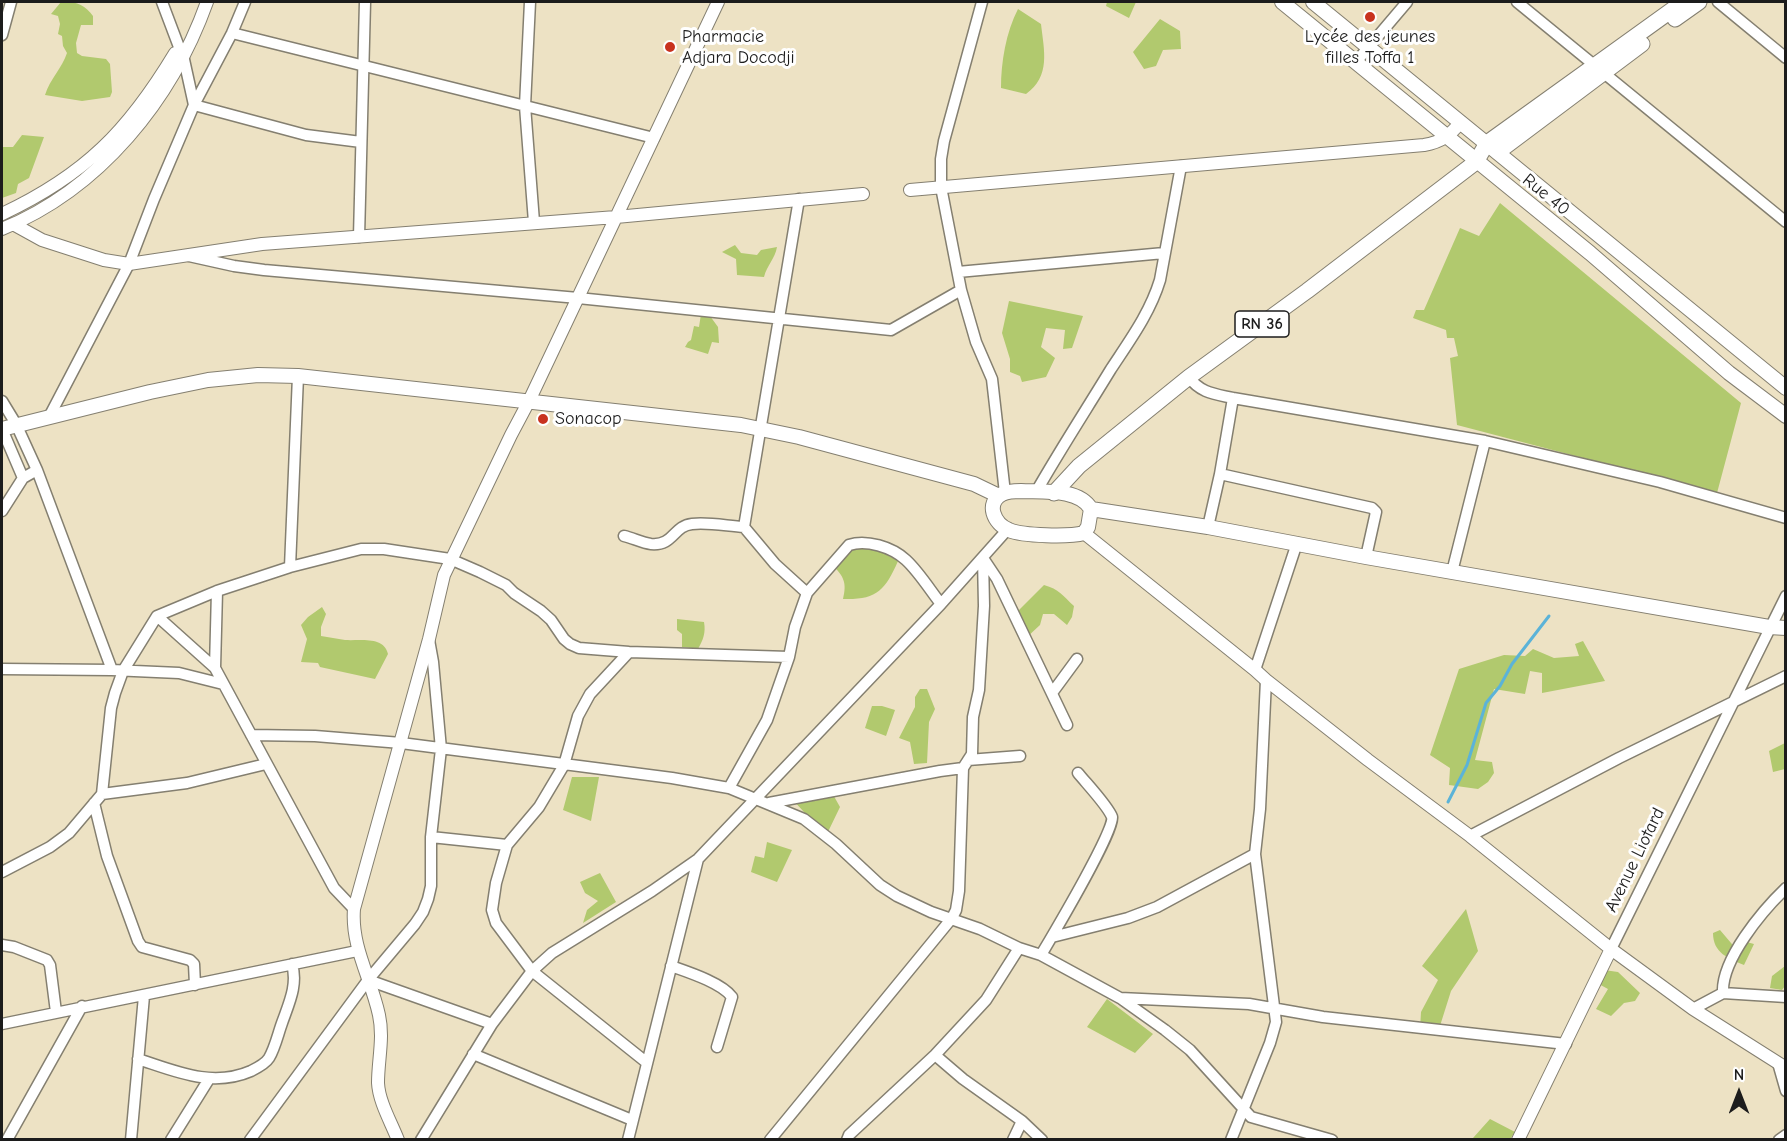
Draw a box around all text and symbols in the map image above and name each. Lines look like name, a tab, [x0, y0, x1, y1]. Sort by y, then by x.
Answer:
marker: Lycée des jeunes filles Toffa 1	[1363, 10, 1377, 24]
place label: Pharmacie Adjara Docodji	[682, 26, 795, 68]
place label: Lycée des jeunes filles Toffa 1	[1305, 26, 1435, 68]
marker: Pharmacie Adjara Docodji	[663, 40, 677, 54]
street label: Rue 40	[1518, 169, 1574, 221]
road number: RN 36	[1235, 311, 1289, 337]
place label: Sonacop	[555, 408, 621, 430]
marker: Sonacop	[536, 412, 550, 426]
street label: Avenue Liotard	[1600, 804, 1670, 916]
north arrow	[1709, 1063, 1769, 1123]
text: N	[1734, 1066, 1744, 1084]

